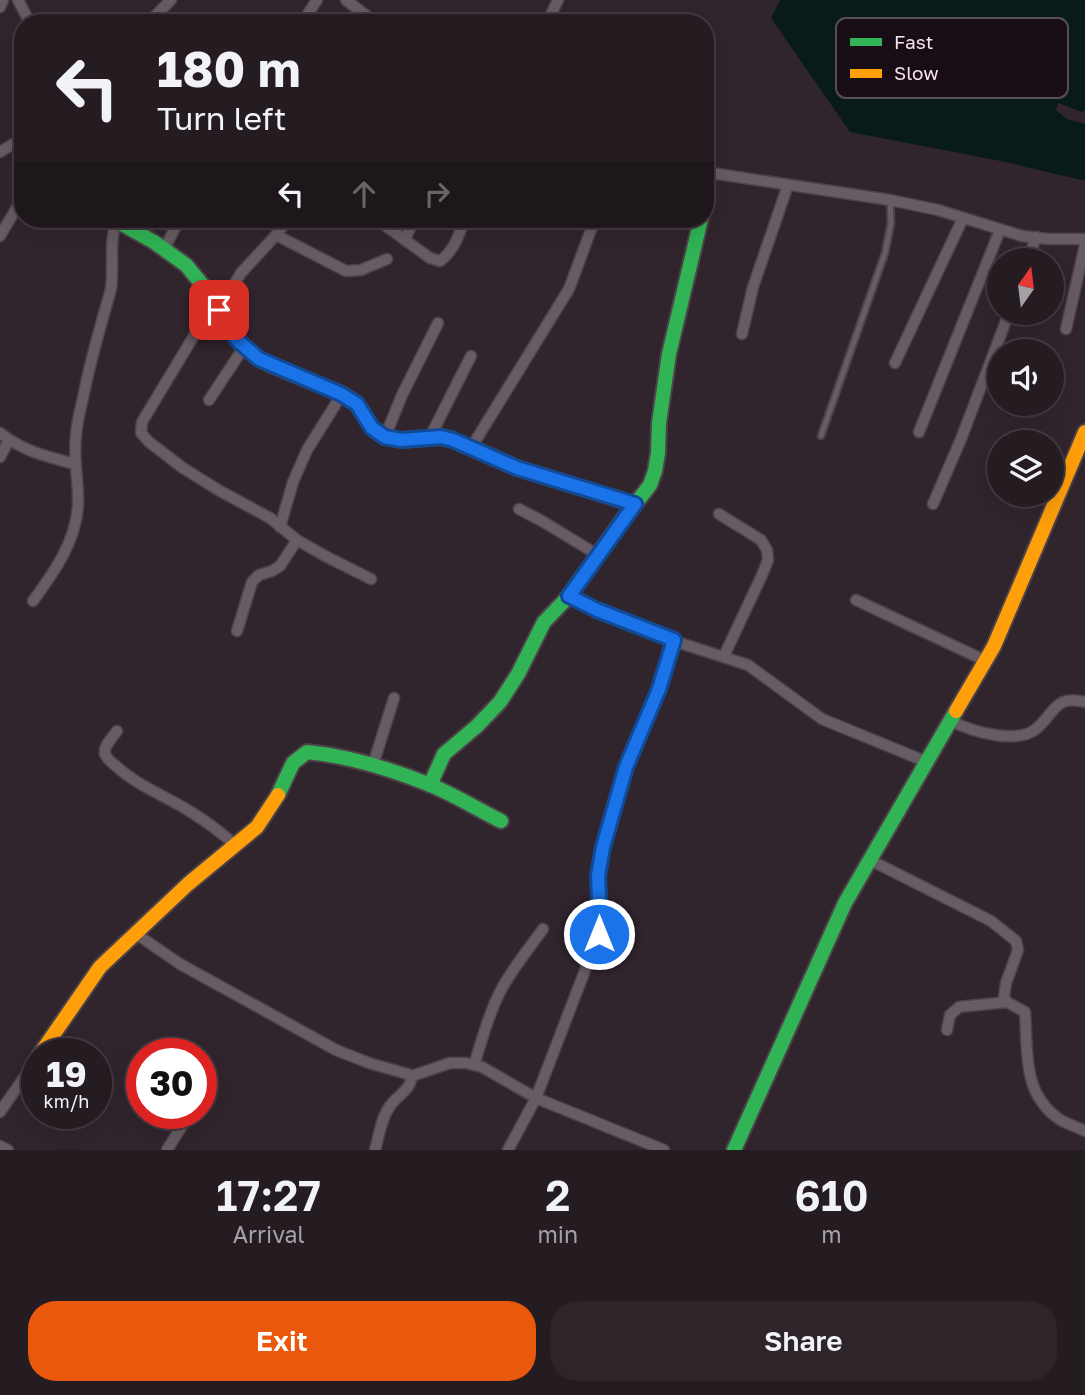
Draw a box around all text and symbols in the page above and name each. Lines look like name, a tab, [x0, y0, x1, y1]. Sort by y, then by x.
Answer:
legend	[836, 18, 1068, 98]
text: Fast	[894, 30, 933, 53]
text: 180 m	[157, 39, 301, 98]
icon: left	[42, 42, 133, 133]
text: Slow	[894, 61, 939, 84]
text: Turn left	[157, 99, 286, 137]
icon: left	[272, 175, 310, 213]
icon: ahead	[345, 175, 383, 213]
icon: right	[418, 175, 456, 213]
north arrow	[987, 248, 1064, 326]
map controls	[987, 248, 1064, 507]
pin	[189, 280, 249, 340]
icon: arrive	[200, 291, 238, 329]
button: sound	[987, 339, 1064, 416]
button: layers	[987, 430, 1064, 507]
position arrow	[562, 897, 636, 971]
speed limit sign: 30	[126, 1038, 217, 1129]
text: 19	[46, 1053, 87, 1095]
text: km/h	[44, 1090, 89, 1112]
text: 17:27	[216, 1170, 321, 1220]
text: 2	[545, 1170, 570, 1220]
text: 610	[794, 1170, 869, 1220]
text: Arrival	[233, 1220, 305, 1248]
text: min	[537, 1220, 578, 1248]
text: m	[821, 1220, 842, 1248]
button: Exit	[28, 1301, 536, 1381]
button: Share	[550, 1301, 1057, 1381]

